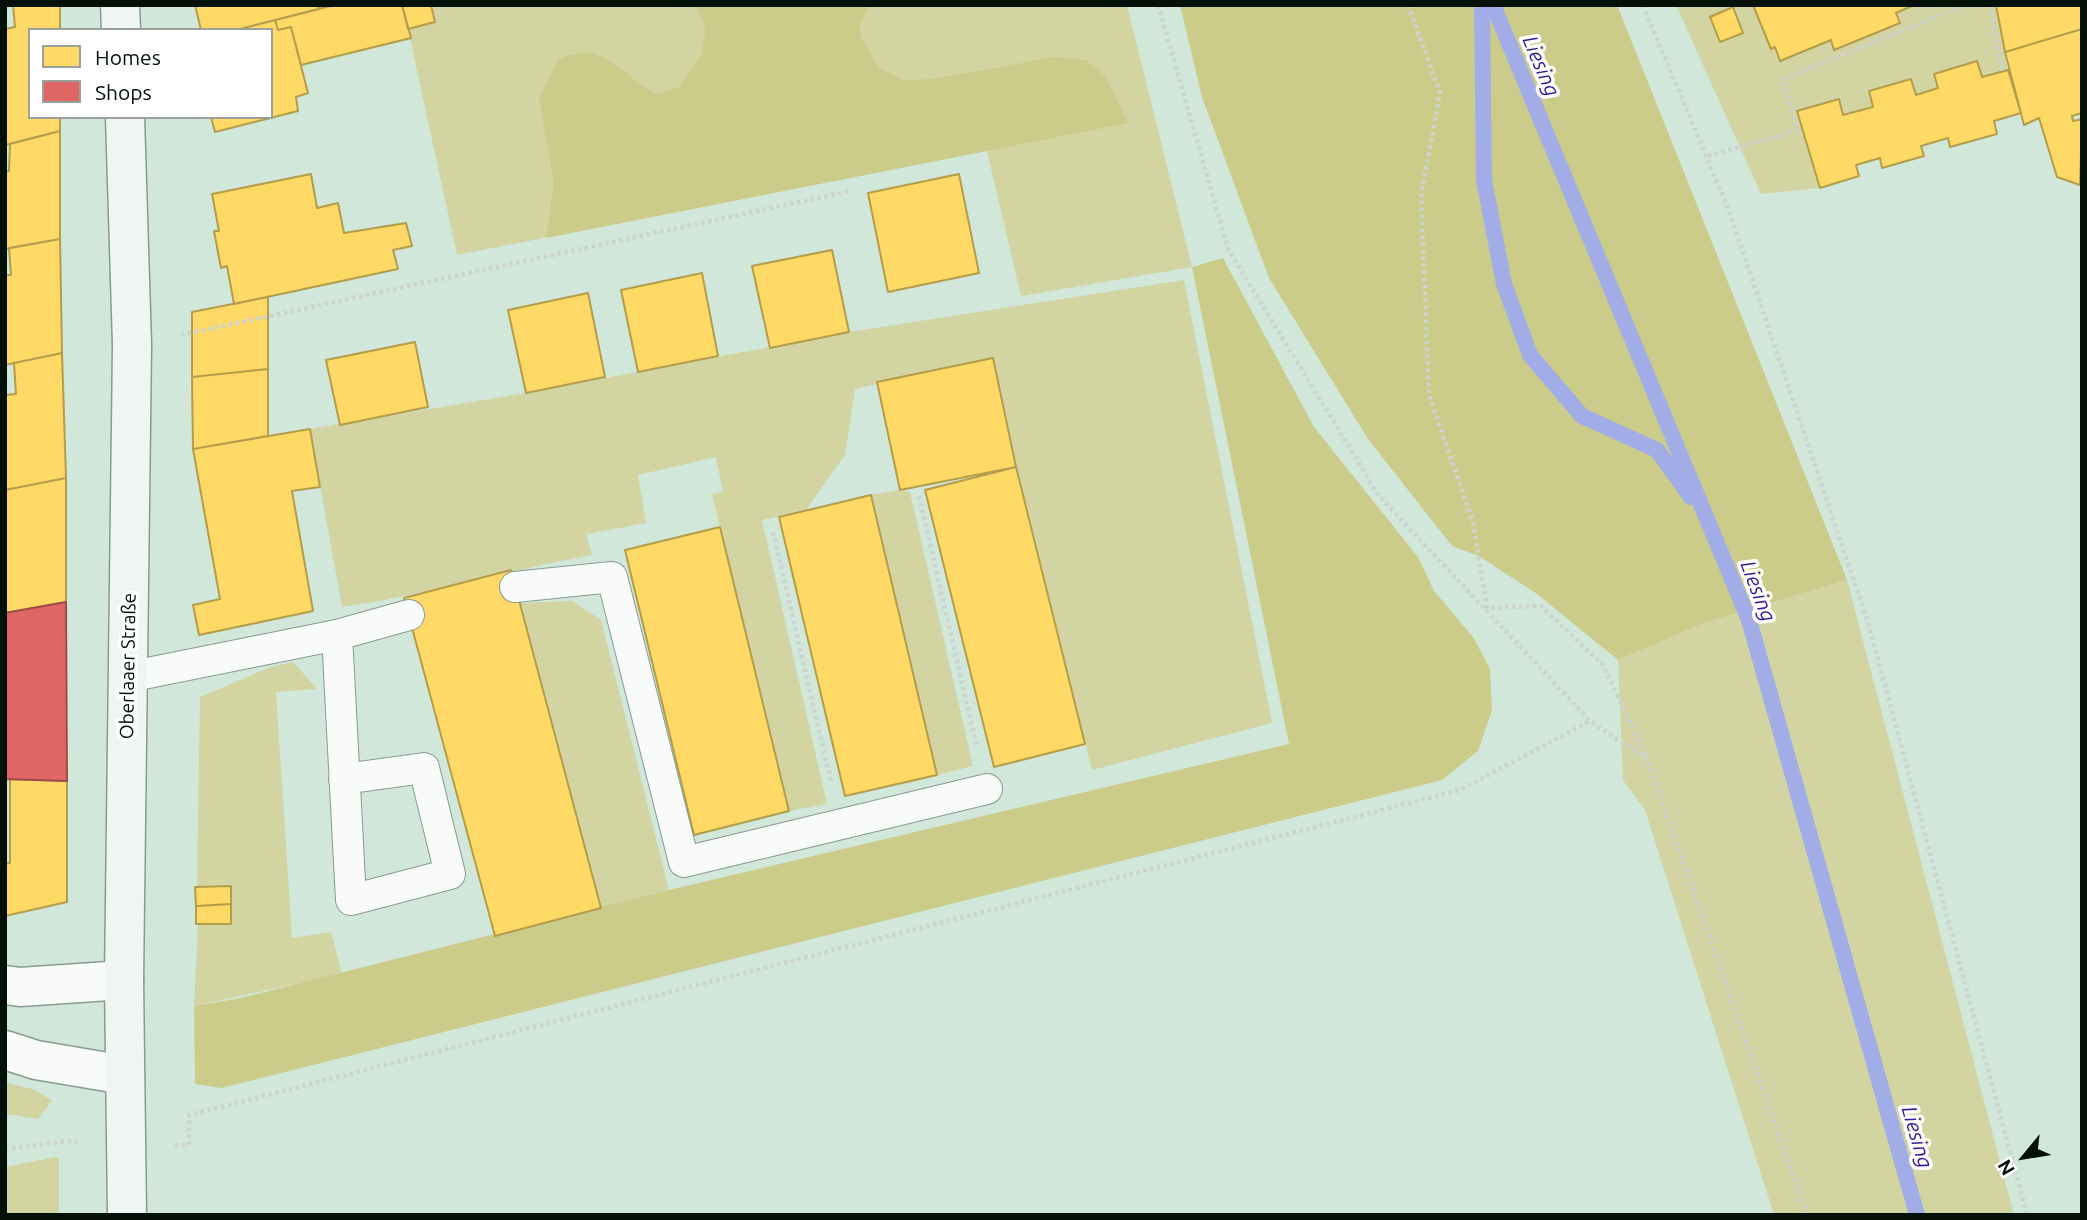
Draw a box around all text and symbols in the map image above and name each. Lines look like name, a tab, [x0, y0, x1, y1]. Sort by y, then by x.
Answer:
legend	[28, 28, 273, 119]
water label: Liesing	[1517, 32, 1565, 100]
text: Homes	[95, 45, 161, 69]
text: Shops	[95, 80, 152, 104]
water label: Liesing	[1735, 557, 1781, 625]
street label: Oberlaaer Straße	[115, 593, 141, 739]
water label: Liesing	[1896, 1103, 1938, 1171]
north arrow	[1989, 1122, 2059, 1192]
text: N	[1993, 1156, 2019, 1179]

